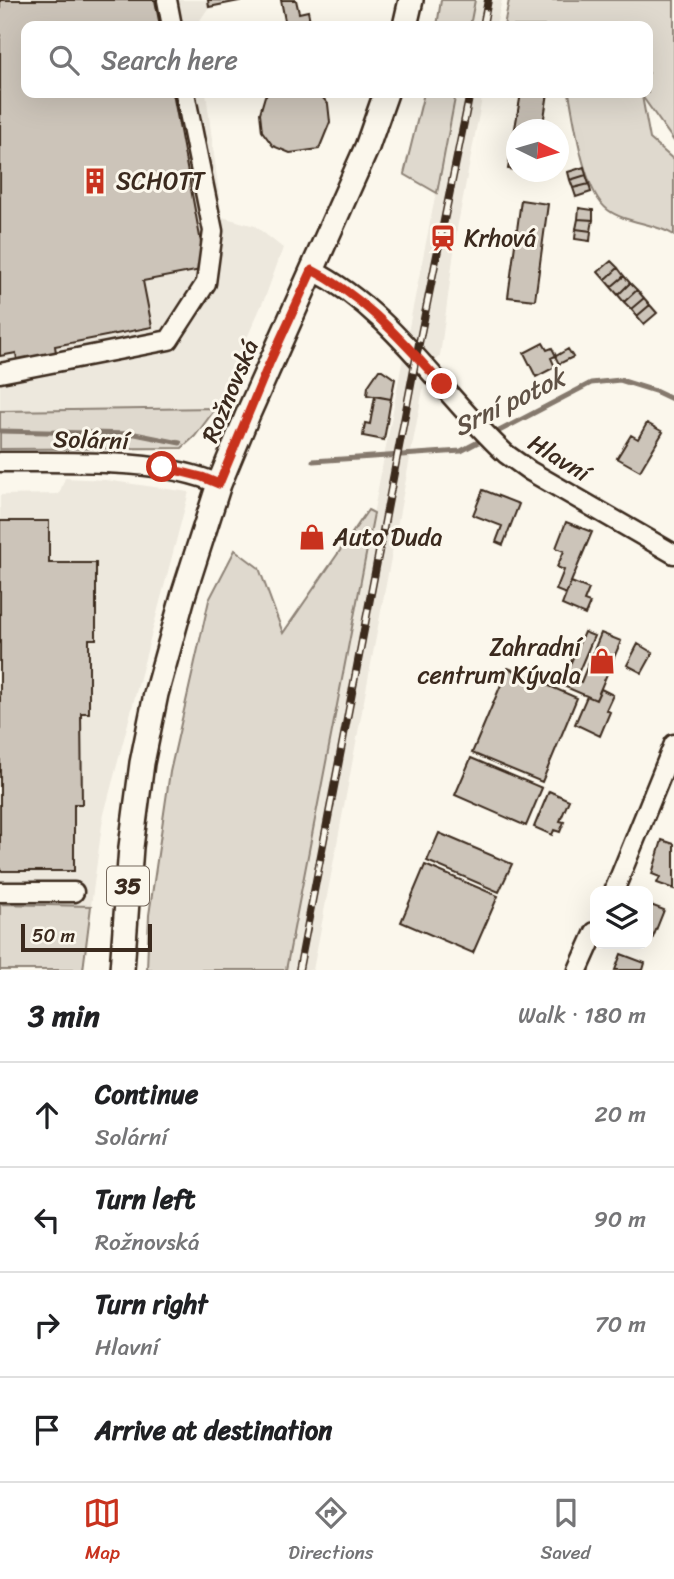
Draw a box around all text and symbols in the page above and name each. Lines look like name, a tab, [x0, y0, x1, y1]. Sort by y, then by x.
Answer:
search box	[21, 21, 653, 98]
text: Search here	[101, 37, 238, 83]
icon: search	[45, 41, 83, 79]
north arrow	[506, 119, 569, 182]
place label: SCHOTT	[116, 160, 206, 202]
building icon: SCHOTT	[80, 166, 110, 196]
place label: Krhová	[464, 217, 536, 259]
station icon: Krhová	[428, 223, 458, 253]
street label: Rožnovská	[189, 333, 271, 449]
water label: Srní potok	[445, 354, 576, 449]
route end	[426, 368, 457, 399]
street label: Solární	[52, 418, 133, 462]
street label: Hlavní	[520, 423, 601, 495]
route start	[146, 451, 177, 482]
place label: Auto Duda	[332, 516, 442, 558]
shop icon: Auto Duda	[297, 522, 327, 552]
place label: Zahradní centrum Kývala	[418, 626, 584, 696]
shop icon: Zahradní centrum Kývala	[587, 646, 617, 676]
road number: 35	[107, 866, 149, 906]
map controls	[590, 886, 653, 949]
button: layers	[590, 886, 653, 949]
text: 50 m	[32, 919, 75, 952]
scale bar	[21, 921, 152, 953]
text: 3 min	[28, 989, 100, 1043]
text: Walk · 180 m	[518, 995, 646, 1036]
text: Continue	[95, 1071, 198, 1117]
text: 20 m	[595, 1094, 646, 1135]
icon: ahead	[28, 1096, 66, 1134]
text: Solární	[95, 1117, 168, 1158]
text: Turn left	[95, 1176, 195, 1222]
text: 90 m	[594, 1199, 646, 1240]
icon: left	[28, 1201, 66, 1239]
text: Rožnovská	[95, 1222, 200, 1263]
text: Turn right	[95, 1281, 208, 1327]
text: 70 m	[595, 1304, 646, 1345]
icon: right	[28, 1306, 66, 1344]
text: Hlavní	[95, 1327, 159, 1368]
text: Arrive at destination	[95, 1407, 332, 1453]
icon: arrive	[28, 1411, 66, 1449]
tab: Map	[83, 1494, 121, 1569]
tab: Directions	[288, 1494, 374, 1569]
tab: Saved	[540, 1494, 591, 1569]

